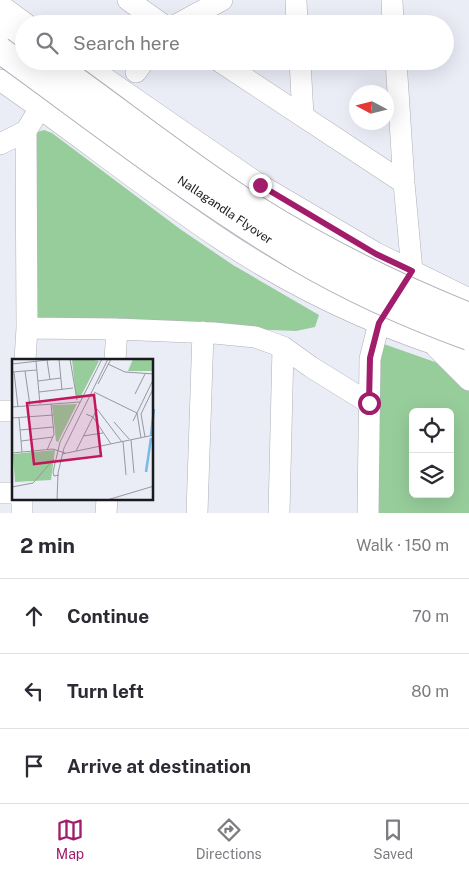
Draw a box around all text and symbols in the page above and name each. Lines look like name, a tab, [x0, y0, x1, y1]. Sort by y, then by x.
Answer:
search box	[15, 15, 454, 70]
icon: search	[33, 29, 61, 57]
text: Search here	[73, 32, 180, 54]
north arrow	[349, 85, 394, 130]
street label: Nallagandla Flyover	[175, 173, 275, 247]
route end	[249, 174, 272, 197]
inset map	[12, 359, 154, 500]
route start	[358, 392, 381, 415]
map controls	[409, 408, 454, 498]
button: locate	[409, 408, 454, 453]
button: layers	[409, 453, 454, 498]
text: 2 min	[20, 533, 75, 558]
text: Walk · 150 m	[356, 536, 449, 555]
icon: ahead	[20, 602, 48, 630]
text: Continue	[67, 605, 149, 627]
text: 70 m	[412, 607, 449, 626]
icon: left	[20, 677, 48, 705]
text: Turn left	[67, 680, 144, 702]
text: 80 m	[411, 682, 449, 701]
icon: arrive	[20, 752, 48, 780]
text: Arrive at destination	[67, 755, 251, 777]
tab: Map	[56, 816, 84, 862]
tab: Directions	[196, 816, 262, 862]
tab: Saved	[373, 816, 413, 862]

